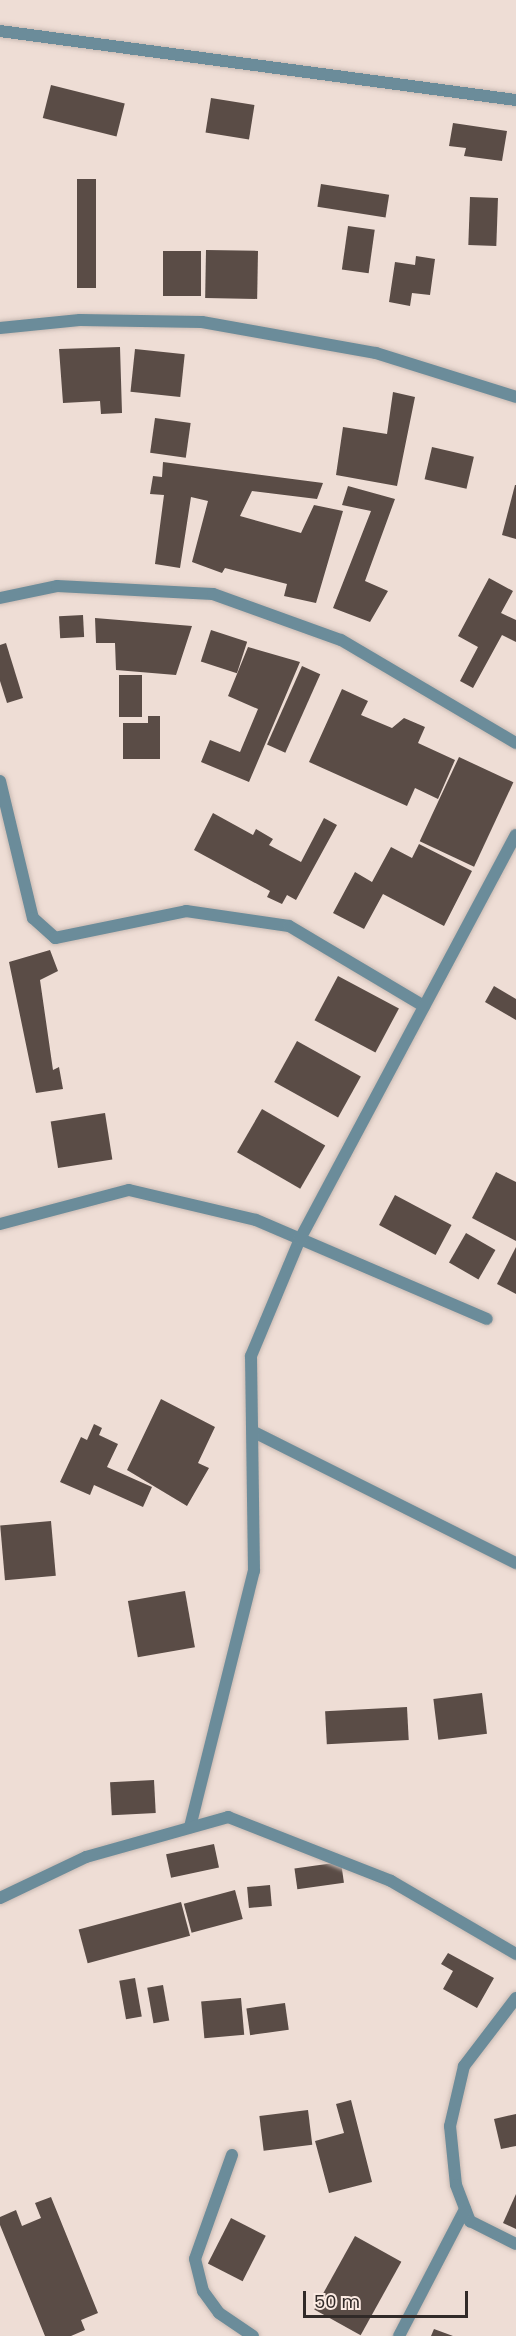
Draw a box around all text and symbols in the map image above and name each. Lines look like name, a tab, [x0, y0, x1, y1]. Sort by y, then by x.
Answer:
scale bar	[306, 2279, 471, 2317]
text: 50 m	[314, 2289, 360, 2314]

